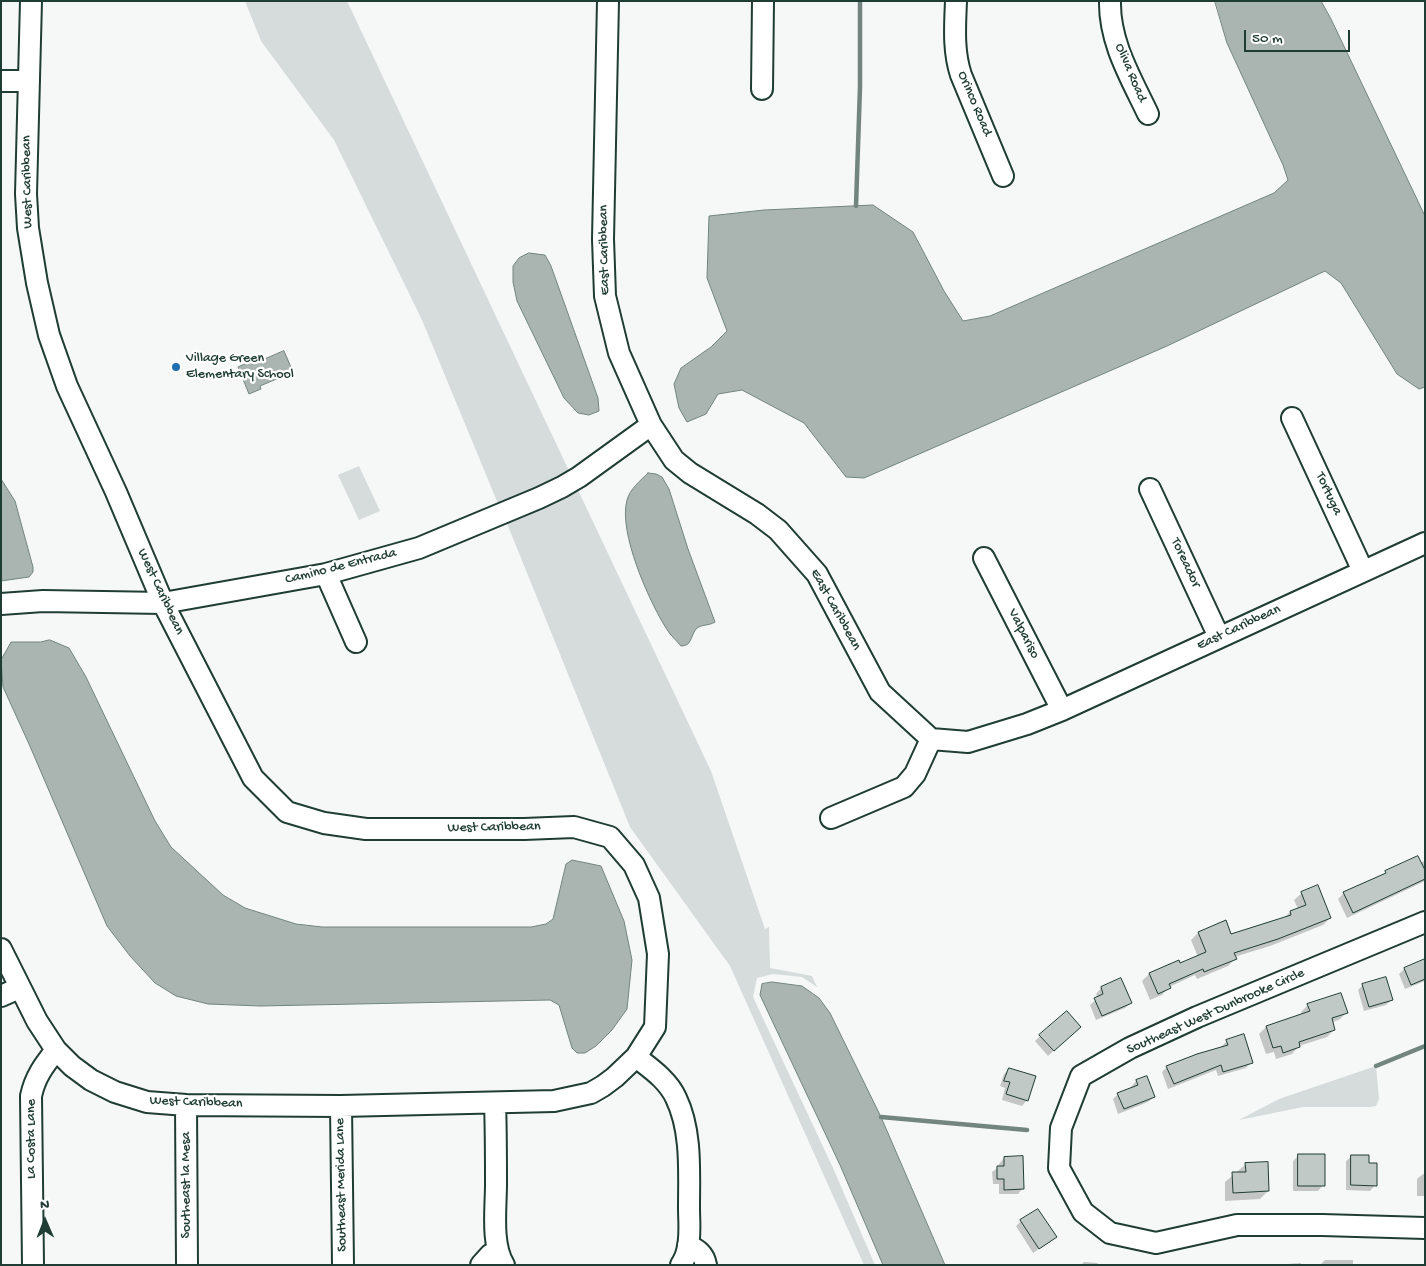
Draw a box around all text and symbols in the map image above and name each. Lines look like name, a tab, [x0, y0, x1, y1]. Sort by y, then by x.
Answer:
scale bar	[1246, 20, 1352, 52]
text: 50 m	[1252, 30, 1283, 48]
street label: Oliva Road	[1110, 41, 1150, 105]
street label: Orinco Road	[953, 69, 995, 139]
street label: West Caribbean	[19, 135, 37, 229]
street label: East Caribbean	[596, 205, 614, 295]
place label: Village Green Elementary School	[186, 351, 294, 384]
marker: Village Green Elementary School	[170, 361, 182, 373]
street label: Tortuga	[1311, 470, 1345, 518]
street label: Toreador	[1166, 535, 1204, 591]
street label: Camino de Entrada	[284, 545, 398, 589]
street label: West Caribbean	[133, 546, 187, 638]
street label: East Caribbean	[806, 566, 864, 654]
street label: East Caribbean	[1194, 601, 1284, 655]
street label: Valpariso	[1003, 606, 1043, 662]
street label: West Caribbean	[447, 819, 541, 837]
street label: Southeast West Dunbrooke Circle	[1125, 965, 1307, 1059]
street label: West Caribbean	[149, 1093, 243, 1113]
street label: La Costa Lane	[24, 1099, 40, 1179]
street label: Southeast Merida Lane	[332, 1118, 352, 1252]
street label: Southeast la Mesa	[179, 1132, 195, 1238]
north arrow	[20, 1196, 70, 1246]
text: N	[40, 1197, 49, 1214]

